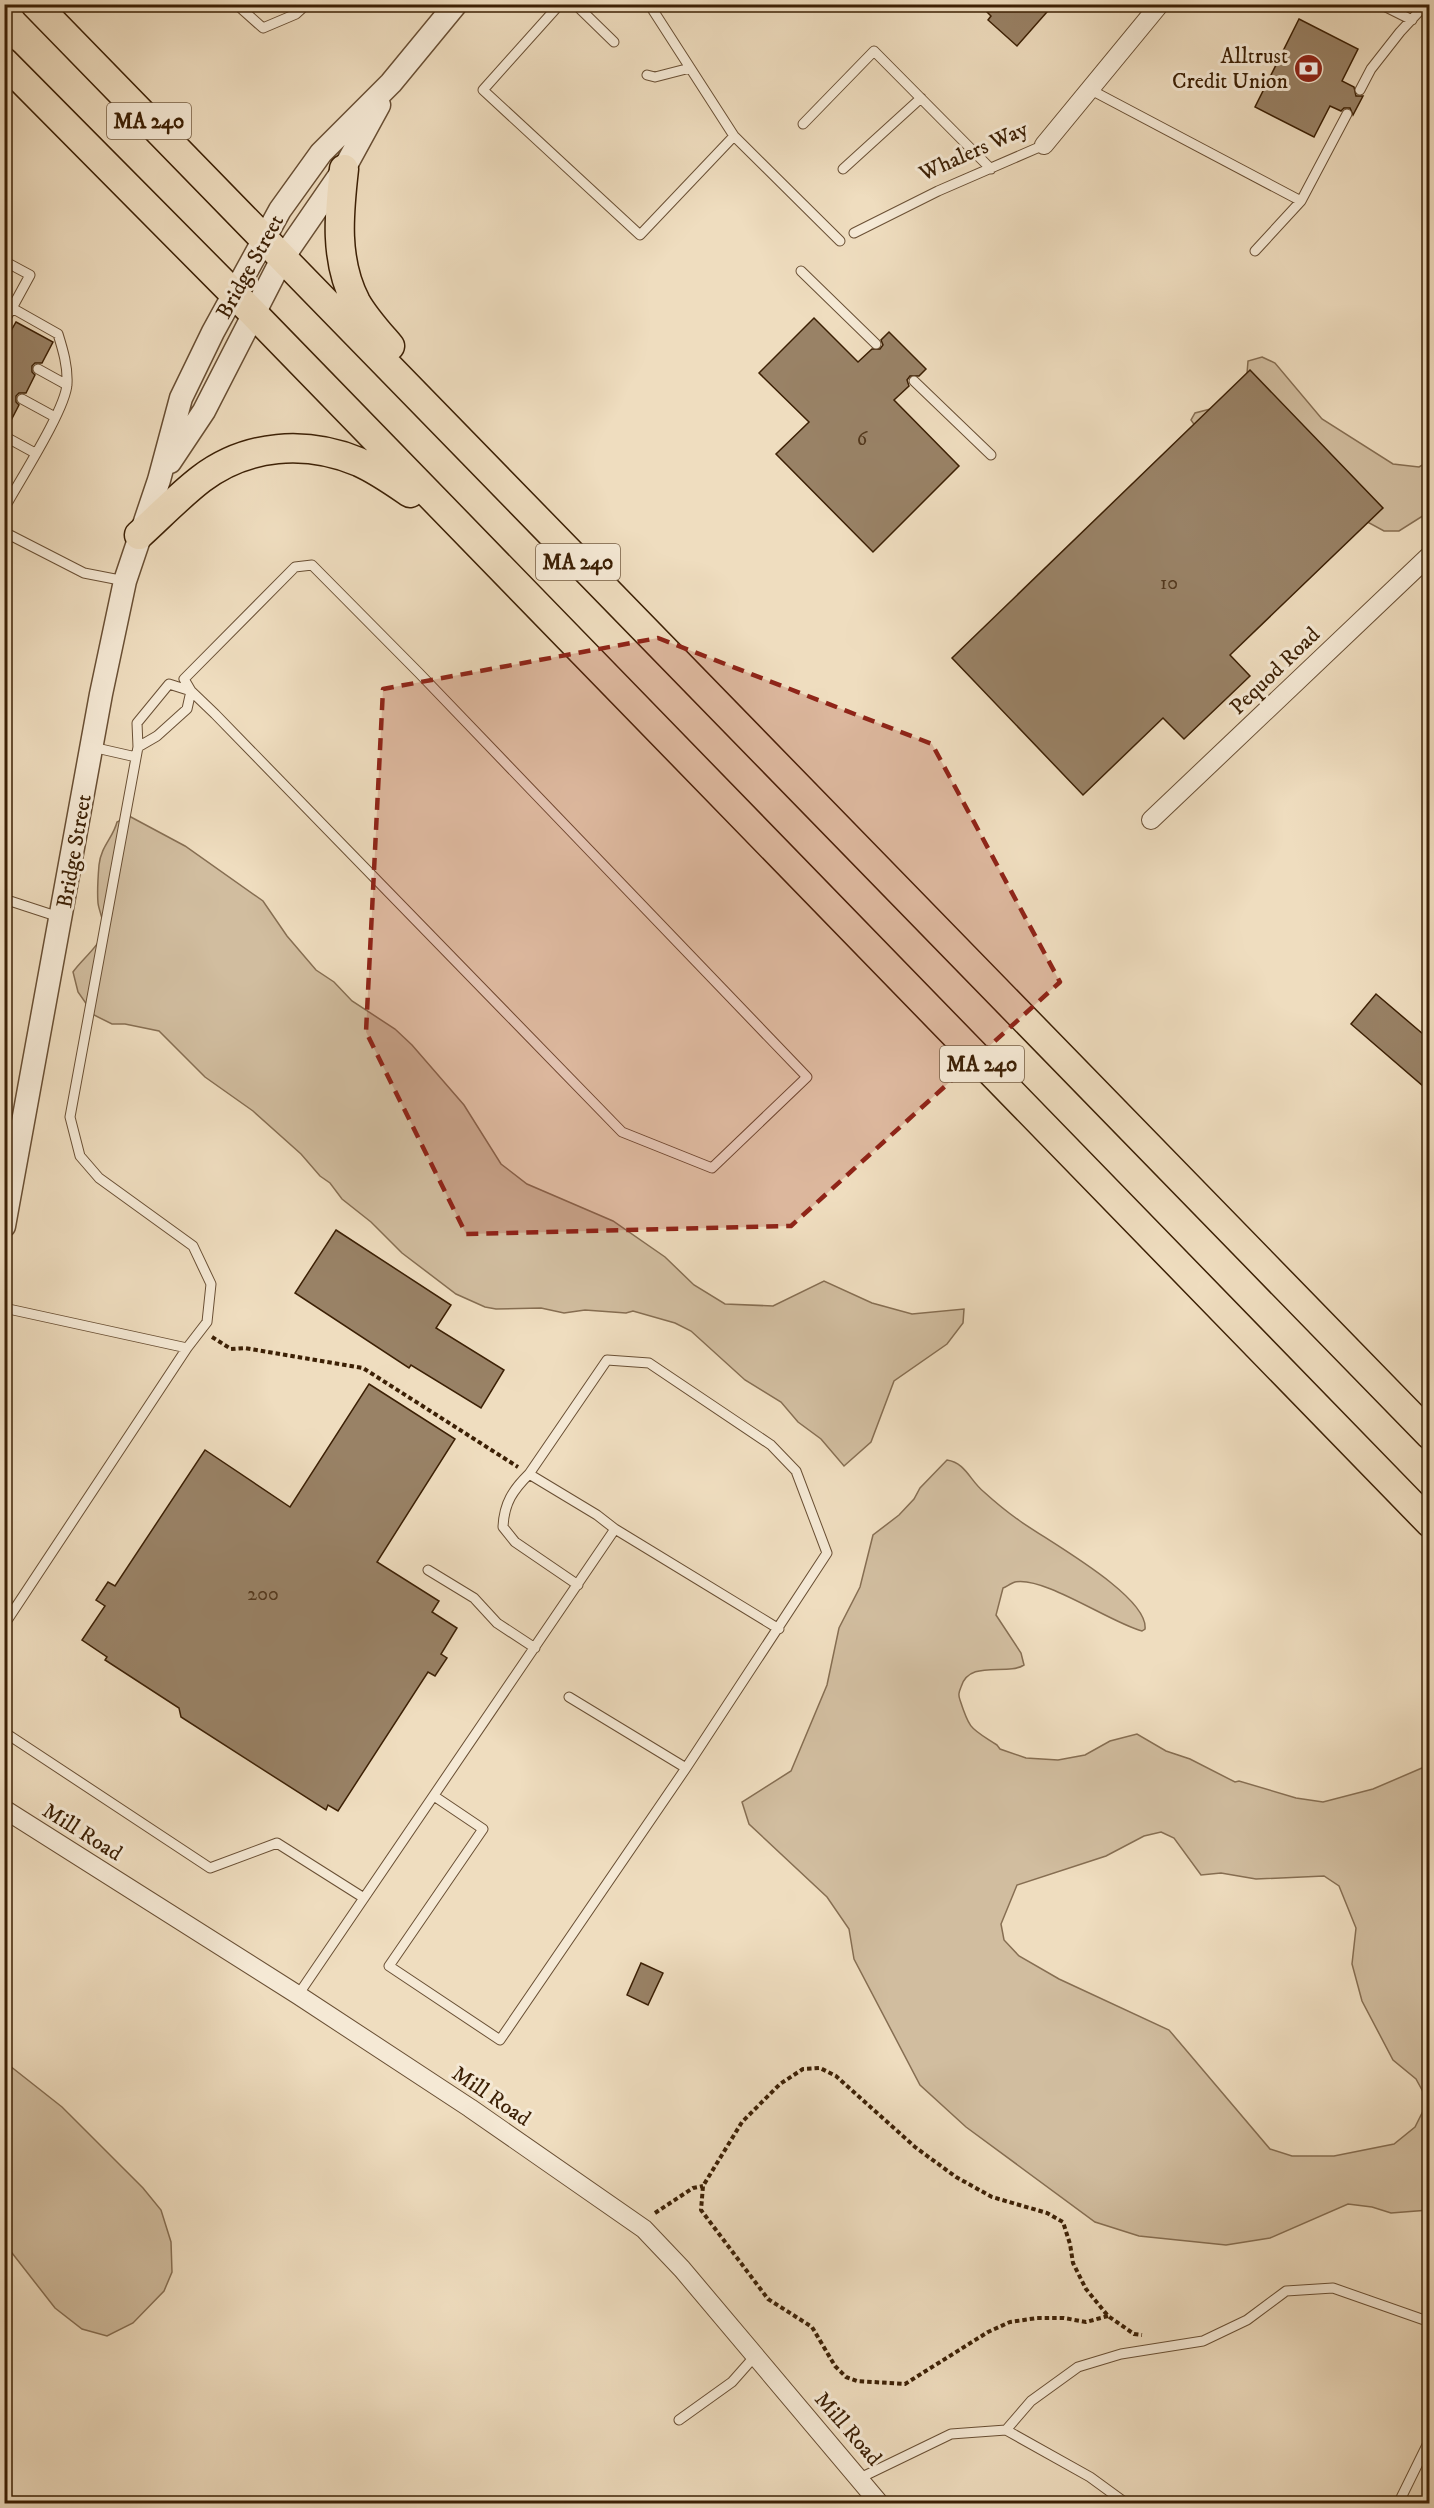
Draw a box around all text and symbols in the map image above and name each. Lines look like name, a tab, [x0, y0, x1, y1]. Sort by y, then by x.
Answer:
place label: Alltrust Credit Union	[1172, 43, 1289, 95]
bank icon: Alltrust Credit Union	[1293, 52, 1325, 84]
road number: MA 240	[107, 103, 191, 139]
street label: Whalers Way	[914, 115, 1033, 188]
street label: Bridge Street	[211, 210, 290, 324]
house number: 6	[857, 427, 868, 452]
road number: MA 240	[536, 544, 620, 580]
house number: 10	[1160, 571, 1178, 596]
street label: Pequod Road	[1224, 621, 1326, 721]
street label: Bridge Street	[51, 792, 98, 910]
road number: MA 240	[940, 1046, 1024, 1082]
house number: 200	[247, 1582, 279, 1607]
street label: Mill Road	[37, 1797, 127, 1867]
street label: Mill Road	[447, 2060, 536, 2132]
street label: Mill Road	[808, 2386, 887, 2472]

